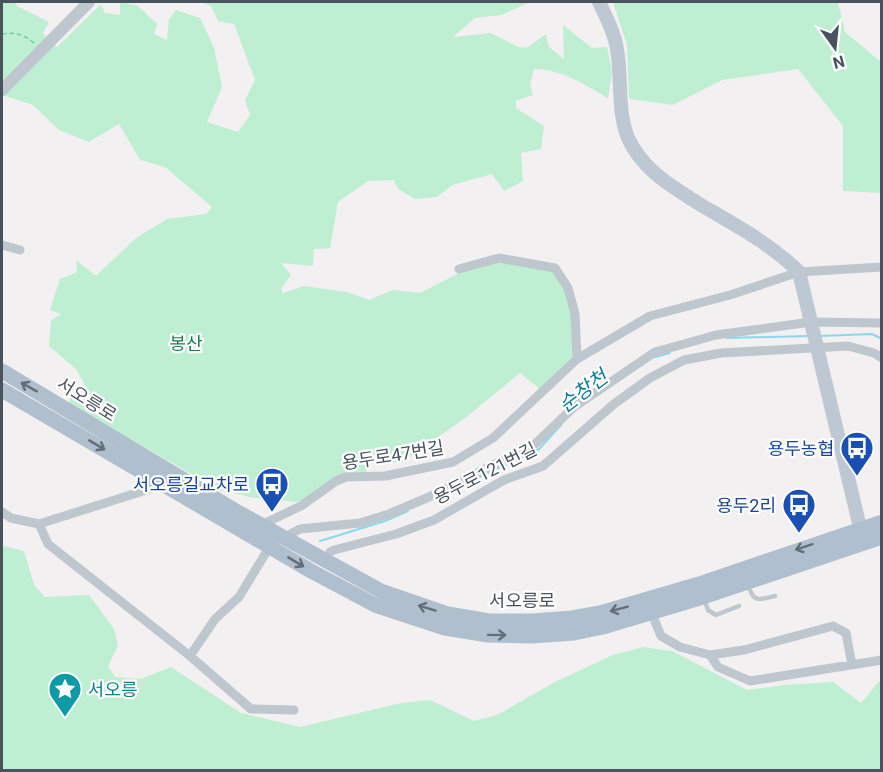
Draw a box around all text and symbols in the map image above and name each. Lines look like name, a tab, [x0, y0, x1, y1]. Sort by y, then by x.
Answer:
north arrow	[805, 18, 865, 78]
text: N	[831, 51, 847, 73]
park label: 봉산	[169, 333, 203, 354]
water label: 순창천	[554, 363, 614, 417]
street label: 서오릉로	[53, 373, 121, 425]
one-way arrow	[21, 381, 38, 393]
bus stop icon: 용두농협	[839, 430, 875, 477]
street label: 용두로47번길	[340, 437, 446, 473]
street label: 용두로121번길	[430, 438, 540, 508]
place label: 용두농협	[768, 438, 834, 459]
one-way arrow	[88, 440, 105, 452]
bus stop icon: 서오릉길교차로	[254, 466, 290, 513]
place label: 서오릉길교차로	[133, 474, 249, 495]
bus stop icon: 용두2리	[781, 487, 817, 534]
place label: 용두2리	[716, 495, 776, 516]
one-way arrow	[795, 543, 814, 554]
one-way arrow	[287, 556, 304, 568]
street label: 서오릉로	[489, 590, 555, 611]
one-way arrow	[418, 602, 437, 613]
one-way arrow	[610, 603, 629, 615]
one-way arrow	[486, 629, 506, 641]
place icon: 서오릉	[47, 671, 83, 718]
place label: 서오릉	[88, 679, 138, 700]

